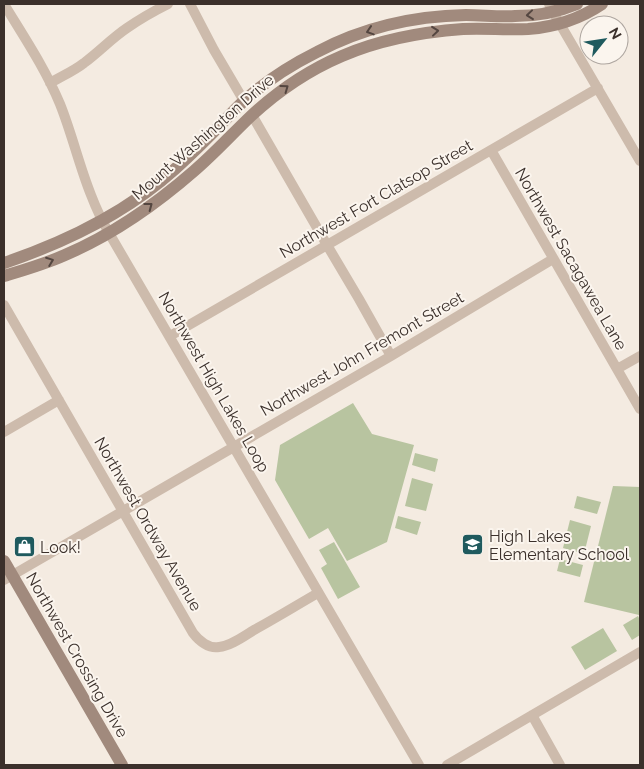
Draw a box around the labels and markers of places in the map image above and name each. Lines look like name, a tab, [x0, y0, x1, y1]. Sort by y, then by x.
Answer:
place label: High Lakes Elementary School	[489, 527, 630, 564]
school or university icon: High Lakes Elementary School	[461, 533, 485, 557]
shop icon: Look!	[12, 535, 36, 559]
place label: Look!	[40, 538, 81, 557]

